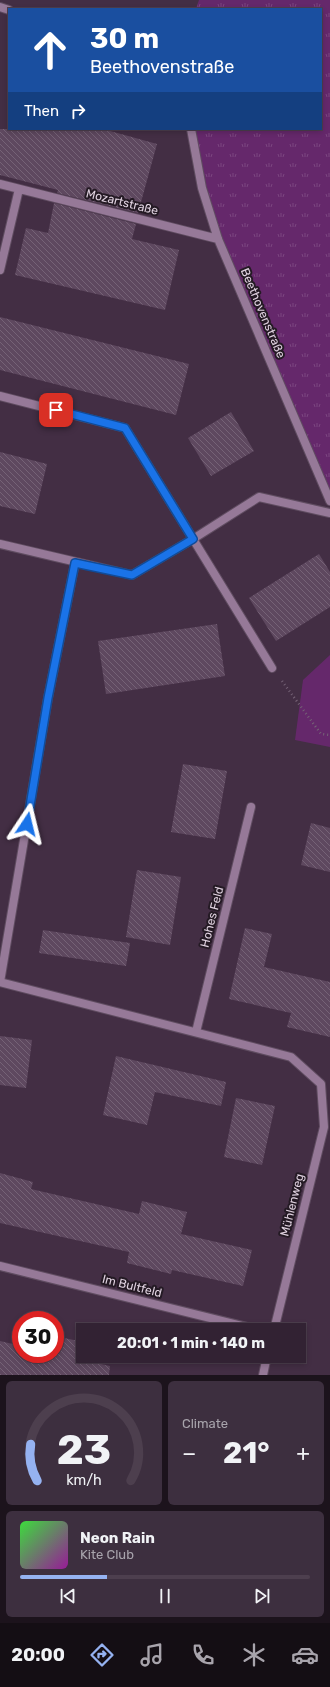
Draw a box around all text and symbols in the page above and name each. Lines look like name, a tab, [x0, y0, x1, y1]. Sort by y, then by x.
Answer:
text: 30 m	[90, 22, 159, 55]
icon: ahead	[24, 24, 76, 76]
text: Beethovenstraße	[90, 56, 234, 78]
icon: right	[67, 100, 89, 122]
text: Then	[24, 102, 59, 120]
street label: Mozartstraße	[84, 186, 160, 218]
street label: Beethovenstraße	[238, 266, 288, 360]
pin	[39, 393, 73, 427]
icon: arrive	[45, 399, 67, 421]
position arrow	[6, 803, 48, 845]
street label: Hohes Feld	[198, 885, 226, 949]
street label: Mühlenweg	[277, 1172, 307, 1238]
street label: Im Bultfeld	[101, 1272, 163, 1300]
speed limit sign: 30	[12, 1311, 64, 1363]
text: 20:01 · 1 min · 140 m	[117, 1334, 265, 1352]
text: Climate	[182, 1416, 228, 1431]
text: 23	[57, 1425, 111, 1474]
text: 21°	[223, 1435, 270, 1471]
text: −	[182, 1440, 196, 1467]
text: +	[296, 1440, 310, 1467]
text: km/h	[66, 1472, 102, 1489]
text: Neon Rain	[80, 1529, 155, 1547]
text: Kite Club	[80, 1547, 134, 1562]
icon: previous	[57, 1585, 79, 1607]
icon: pause	[154, 1585, 176, 1607]
icon: next	[251, 1585, 273, 1607]
icon: directions	[88, 1641, 116, 1669]
icon: music	[138, 1641, 166, 1669]
icon: phone	[189, 1641, 217, 1669]
icon: climate	[240, 1641, 268, 1669]
icon: car	[291, 1641, 319, 1669]
text: 20:00	[11, 1644, 65, 1666]

